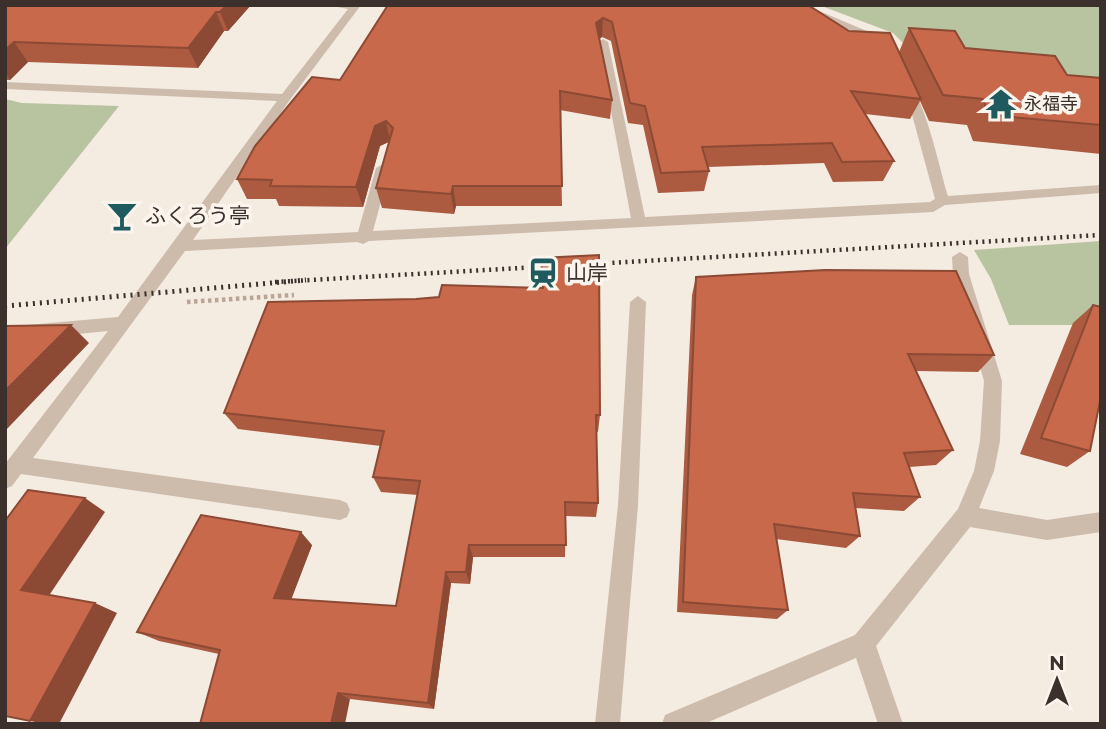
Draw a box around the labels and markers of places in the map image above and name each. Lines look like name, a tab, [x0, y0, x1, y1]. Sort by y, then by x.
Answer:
temple icon: 永福寺	[984, 87, 1018, 121]
place label: 永福寺	[1024, 93, 1078, 115]
bar icon: ふくろう亭	[105, 199, 139, 233]
place label: ふくろう亭	[145, 203, 250, 228]
station icon: 山岸	[526, 256, 560, 290]
place label: 山岸	[566, 260, 608, 285]

